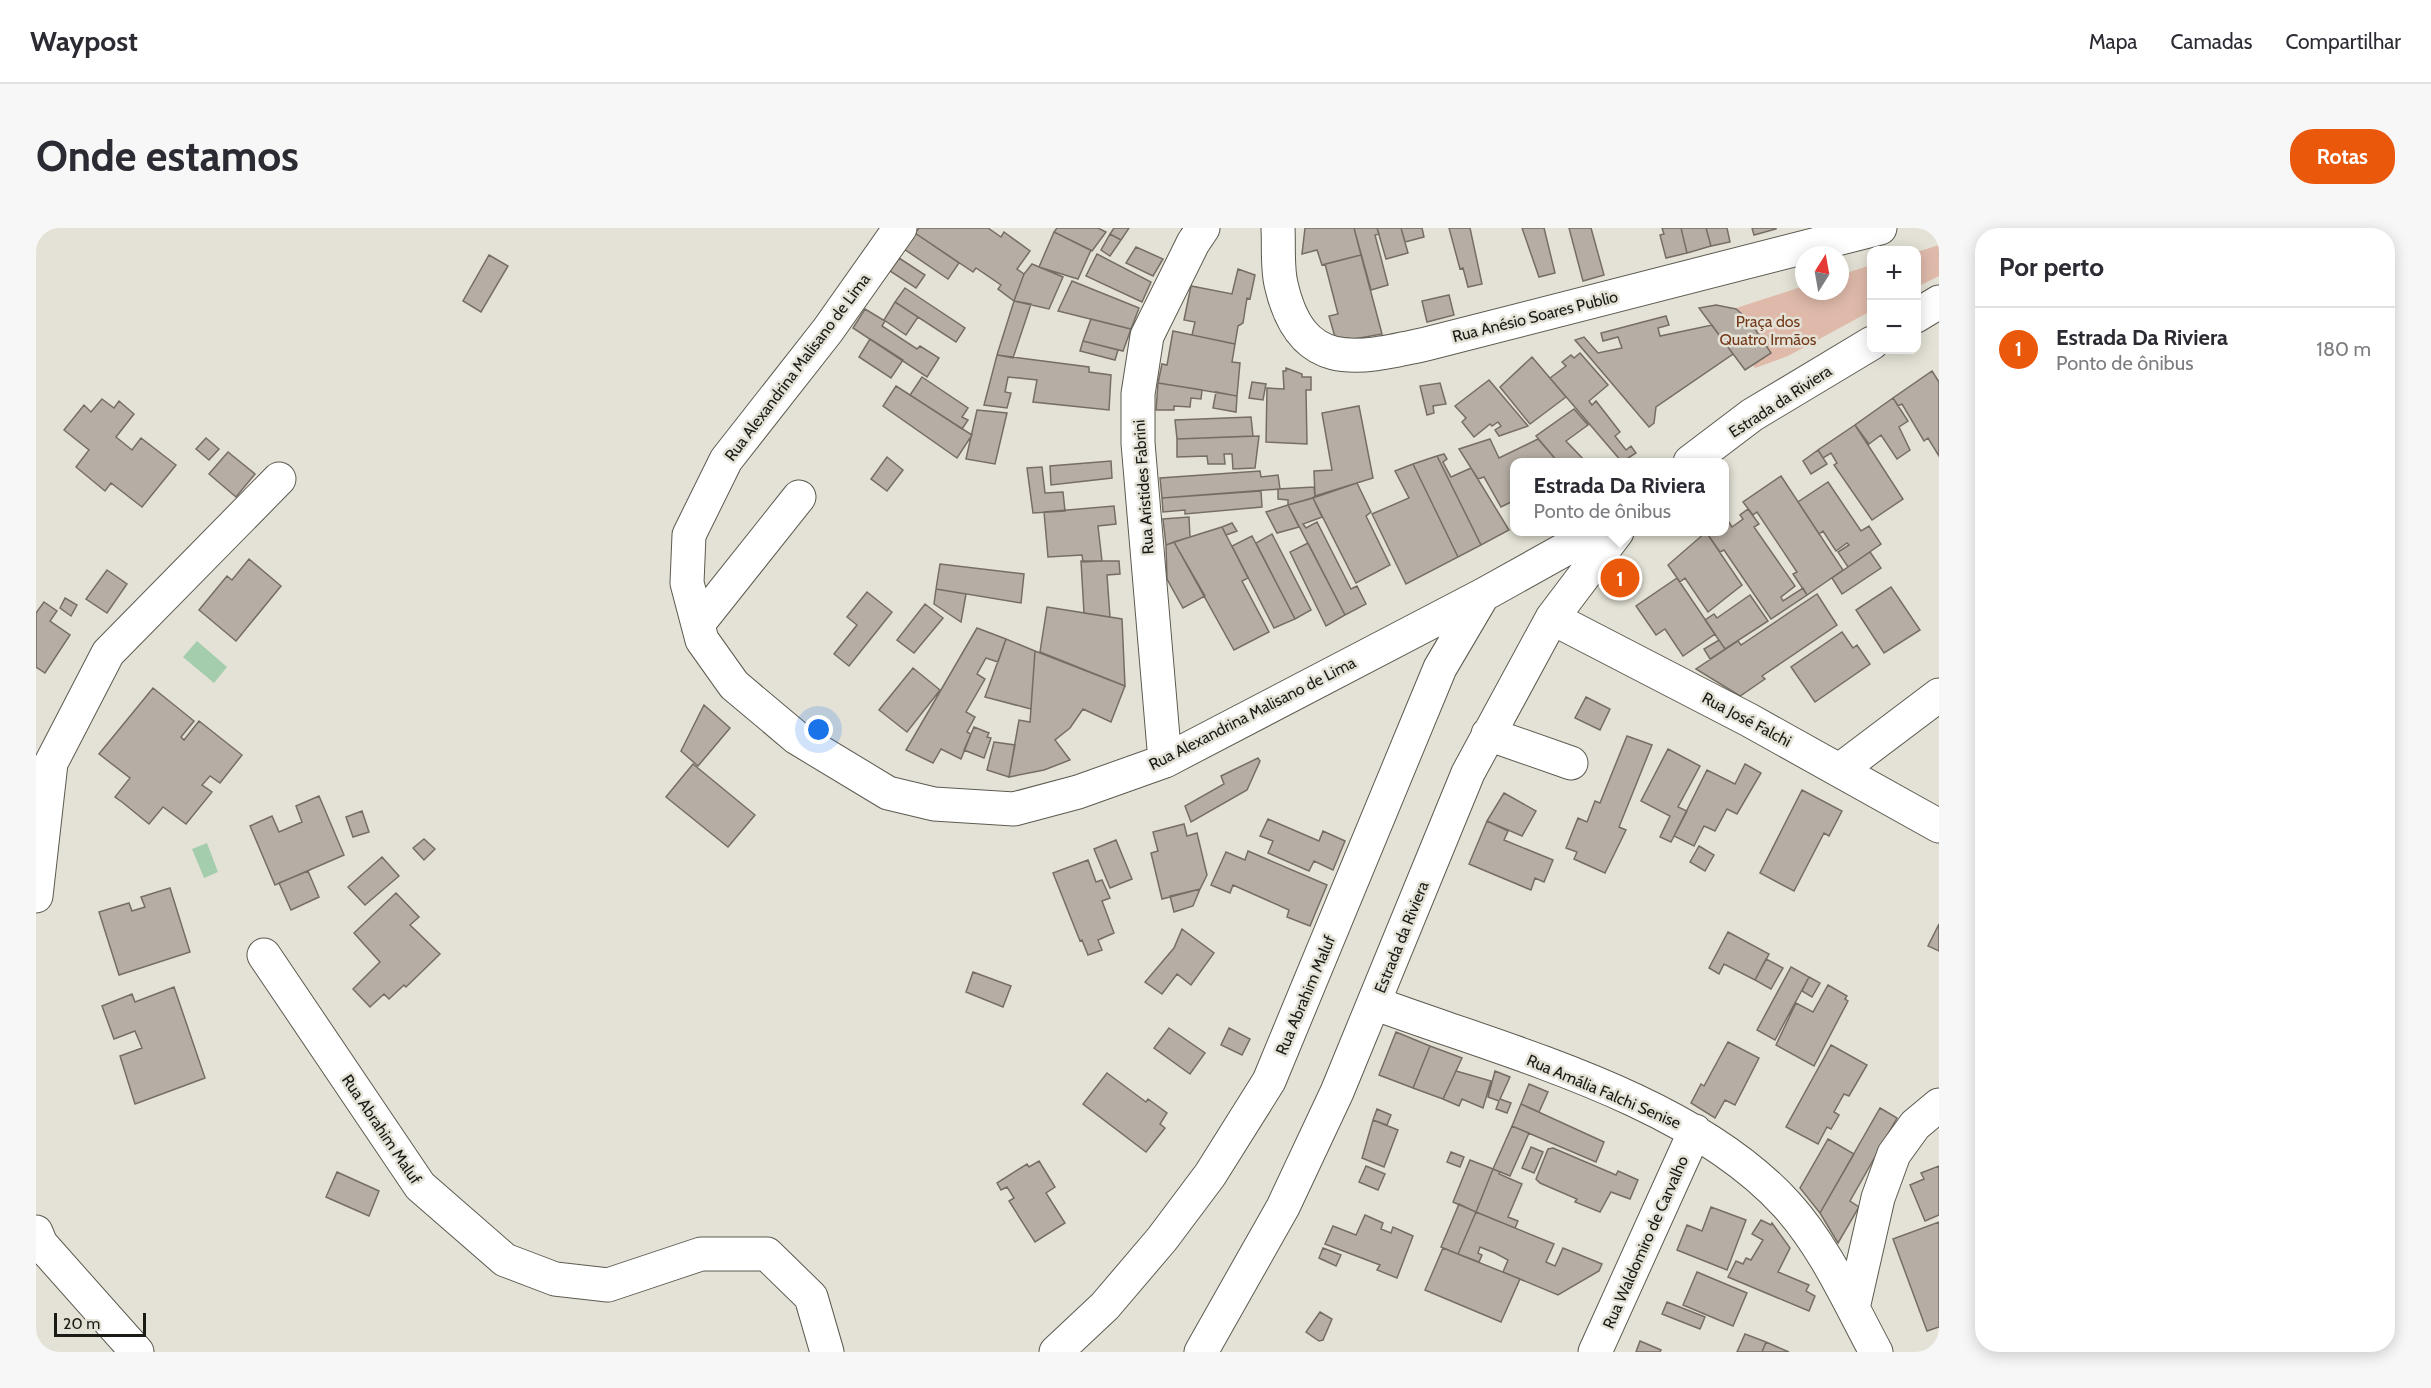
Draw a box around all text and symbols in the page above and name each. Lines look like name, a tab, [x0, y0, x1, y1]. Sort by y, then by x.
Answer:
text: Waypost	[30, 24, 138, 58]
text: Mapa	[2089, 29, 2137, 54]
text: Camadas	[2170, 29, 2252, 54]
text: Compartilhar	[2285, 29, 2401, 54]
button: Rotas	[2290, 129, 2395, 184]
text: Onde estamos	[36, 130, 299, 182]
north arrow	[1795, 246, 1849, 300]
map controls	[1867, 246, 1921, 354]
button: +	[1867, 246, 1921, 300]
text: Por perto	[1999, 251, 2104, 283]
street label: Rua Alexandrina Malisano de Lima	[721, 270, 874, 465]
street label: Rua Anésio Soares Publio	[1450, 287, 1620, 346]
button: −	[1867, 300, 1921, 354]
park label: Praça dos Quatro Irmãos	[1720, 312, 1817, 349]
text: Estrada Da Riviera	[2056, 324, 2228, 351]
text: 1	[2015, 337, 2022, 361]
text: 180 m	[2316, 337, 2371, 361]
text: Ponto de ônibus	[2056, 351, 2193, 375]
street label: Estrada da Riviera	[1725, 361, 1836, 442]
street label: Rua Aristides Fabrini	[1129, 419, 1158, 555]
popup	[1510, 458, 1729, 536]
text: Estrada Da Riviera	[1534, 472, 1705, 499]
text: Ponto de ônibus	[1534, 499, 1671, 523]
pin: 1	[1600, 556, 1640, 600]
street label: Rua Alexandrina Malisano de Lima	[1146, 653, 1359, 774]
street label: Rua José Falchi	[1699, 688, 1795, 751]
your location	[804, 715, 833, 744]
street label: Estrada da Riviera	[1370, 878, 1433, 996]
street label: Rua Abrahim Maluf	[1272, 932, 1340, 1058]
street label: Rua Amália Falchi Senise	[1524, 1050, 1684, 1133]
street label: Rua Abrahim Maluf	[338, 1071, 426, 1188]
street label: Rua Waldomiro de Carvalho	[1599, 1153, 1692, 1332]
scale bar	[54, 1310, 146, 1338]
text: 20 m	[63, 1314, 100, 1333]

